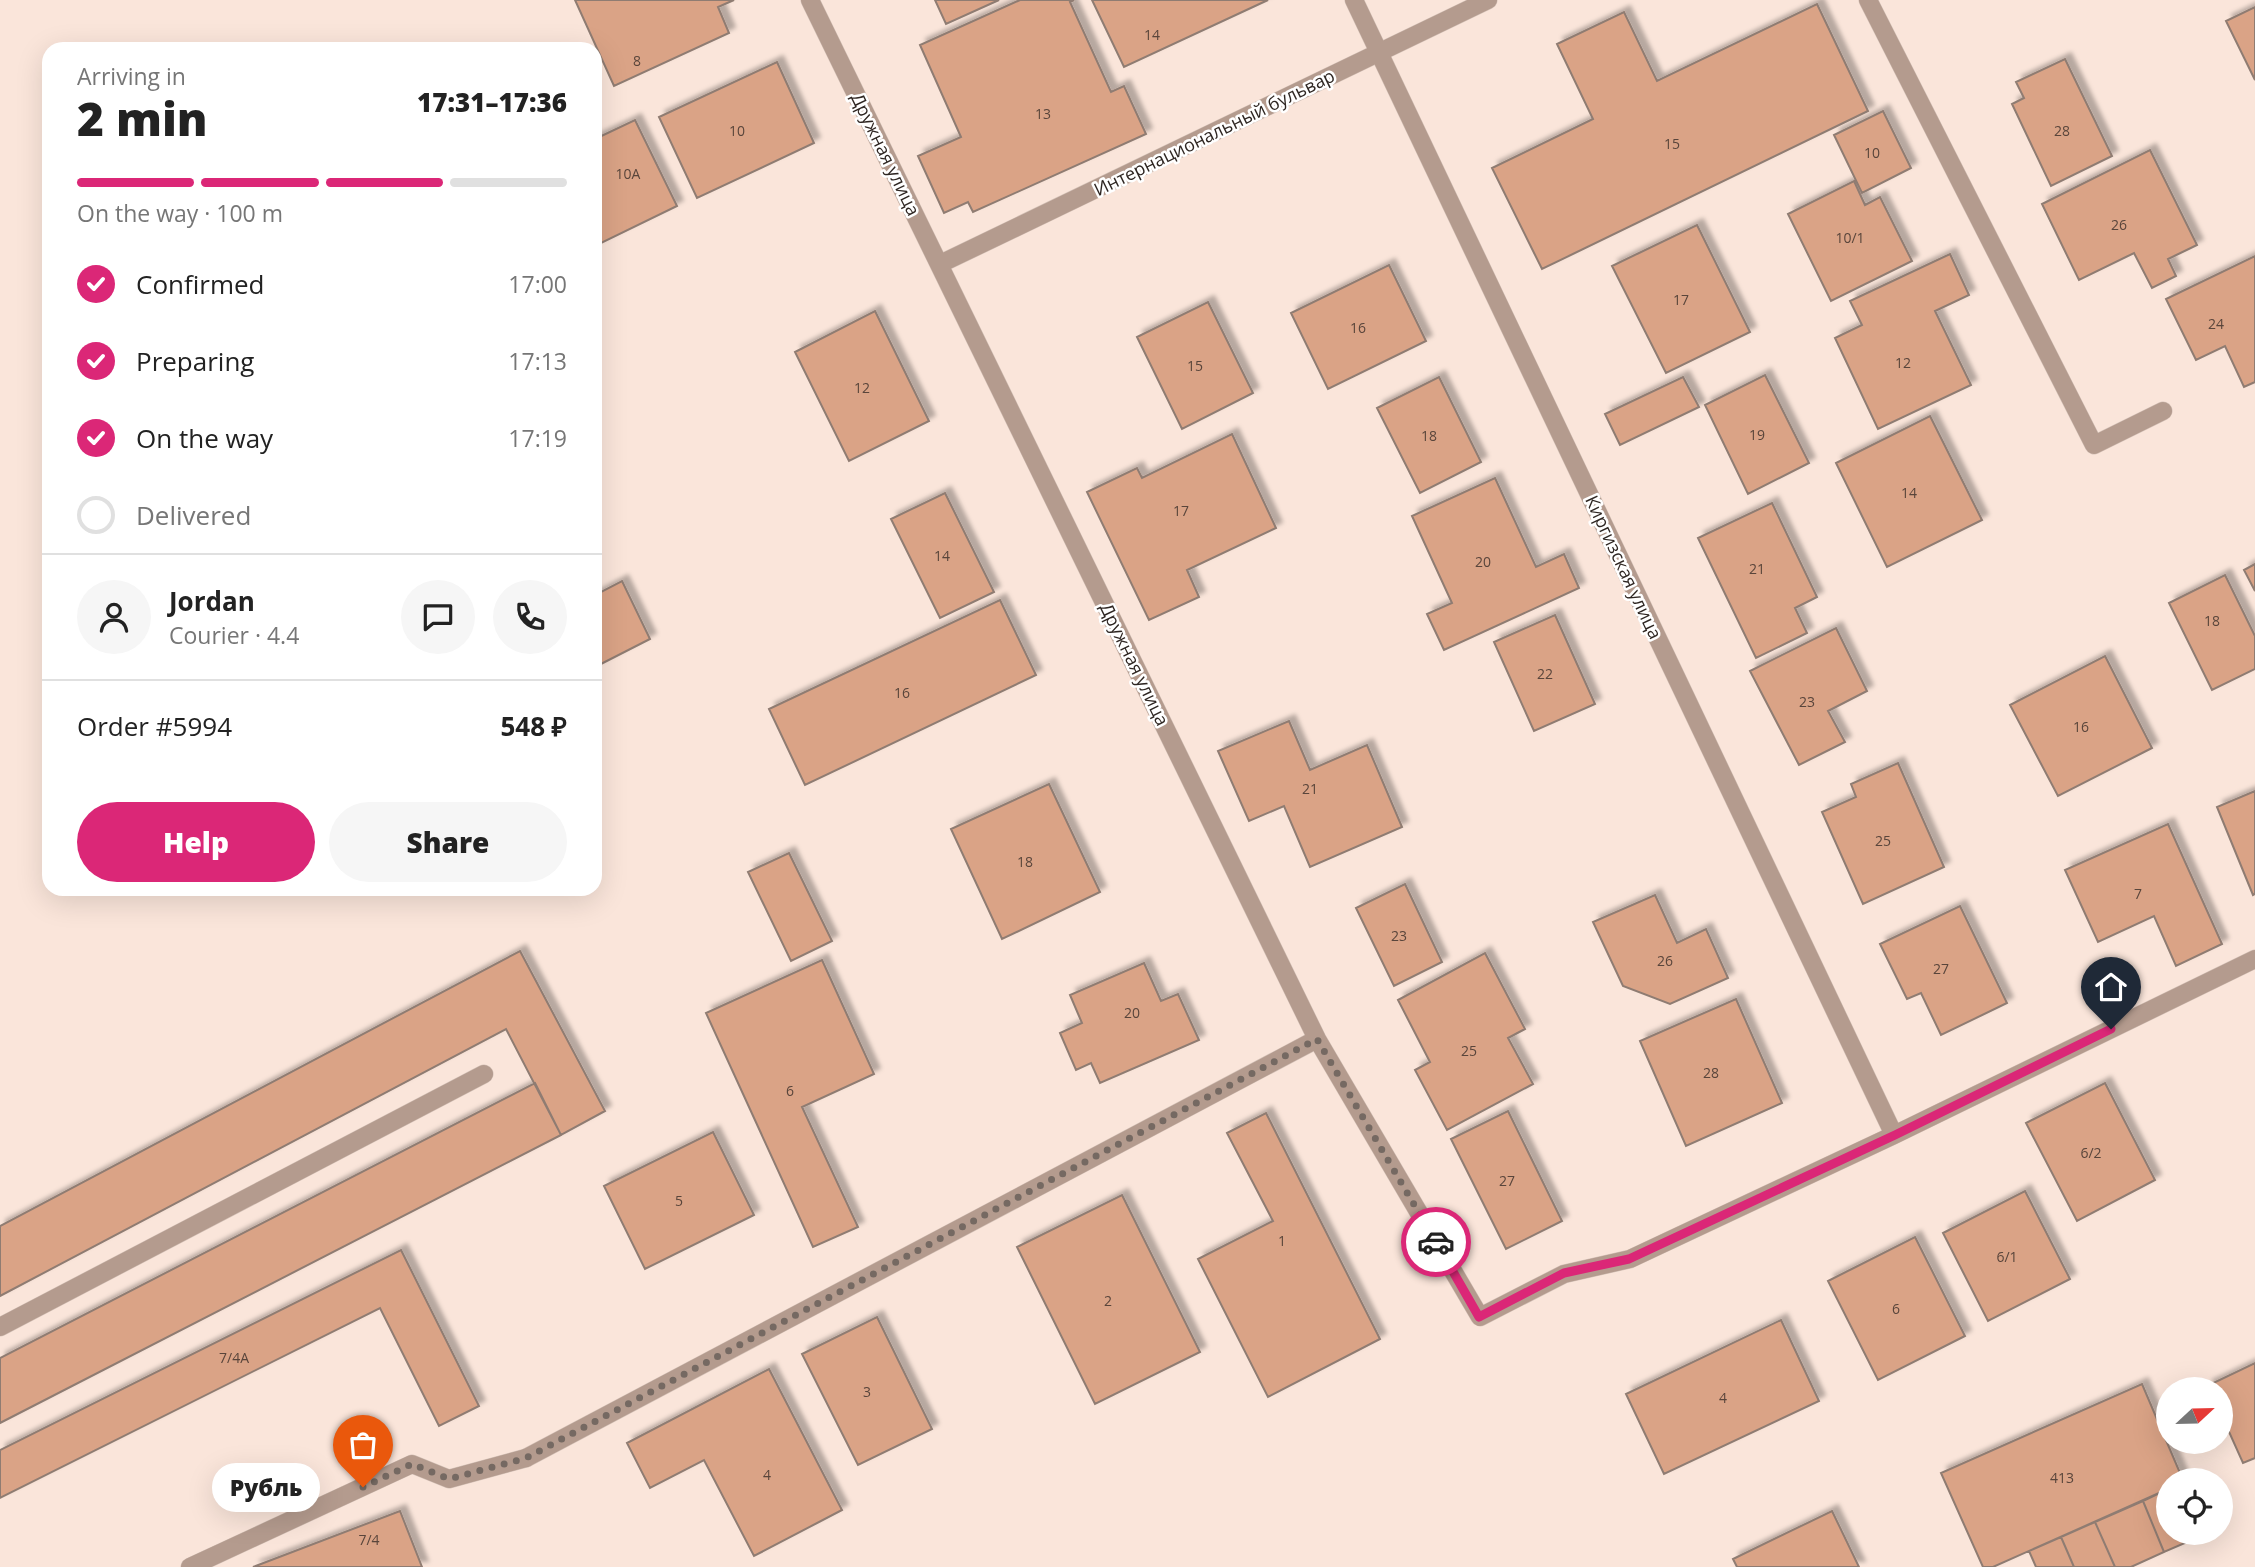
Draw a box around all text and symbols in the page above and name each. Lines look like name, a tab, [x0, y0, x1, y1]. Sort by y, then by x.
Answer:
house number: 14	[1144, 25, 1160, 44]
house number: 8	[633, 51, 641, 70]
text: Arriving in	[77, 60, 186, 92]
street label: Интернациональный бульвар	[1090, 63, 1338, 201]
text: 17:31–17:36	[417, 84, 567, 120]
text: 2 min	[77, 87, 208, 149]
street label: Дружная улица	[846, 89, 926, 219]
house number: 13	[1035, 104, 1051, 123]
house number: 10	[729, 121, 745, 140]
house number: 28	[2054, 121, 2070, 140]
house number: 15	[1664, 134, 1680, 153]
house number: 10	[1864, 143, 1880, 162]
house number: 10А	[616, 164, 641, 183]
text: On the way · 100 m	[77, 197, 283, 229]
house number: 26	[2111, 215, 2127, 234]
house number: 10/1	[1835, 228, 1865, 247]
icon: check	[77, 265, 115, 303]
text: Confirmed	[136, 266, 264, 302]
text: 17:00	[508, 268, 567, 300]
house number: 17	[1673, 290, 1689, 309]
house number: 24	[2208, 314, 2224, 333]
house number: 16	[1350, 318, 1366, 337]
icon: check	[77, 342, 115, 380]
text: Preparing	[136, 343, 254, 379]
text: 17:13	[508, 345, 567, 377]
house number: 12	[1895, 353, 1911, 372]
house number: 15	[1187, 356, 1203, 375]
house number: 12	[854, 378, 870, 397]
icon: check	[77, 419, 115, 457]
text: On the way	[136, 420, 273, 456]
text: 17:19	[508, 422, 567, 454]
house number: 19	[1749, 425, 1765, 444]
house number: 18	[1421, 426, 1437, 445]
house number: 14	[1901, 483, 1917, 502]
street label: Киргизская улица	[1580, 491, 1668, 643]
text: Delivered	[136, 497, 251, 533]
house number: 17	[1173, 501, 1189, 520]
house number: 14	[934, 546, 950, 565]
house number: 20	[1475, 552, 1491, 571]
house number: 21	[1749, 559, 1765, 578]
button: person	[77, 580, 151, 654]
button: chat	[401, 580, 475, 654]
button: phone	[493, 580, 567, 654]
text: Jordan	[169, 583, 255, 619]
street label: Дружная улица	[1095, 599, 1175, 729]
house number: 18	[2204, 611, 2220, 630]
text: Courier · 4.4	[169, 619, 299, 651]
house number: 22	[1537, 664, 1553, 683]
house number: 16	[894, 683, 910, 702]
house number: 23	[1799, 692, 1815, 711]
text: Order #5994	[77, 708, 232, 744]
text: 548 ₽	[501, 708, 567, 744]
house number: 16	[2073, 717, 2089, 736]
house number: 21	[1302, 779, 1318, 798]
button: Help	[77, 802, 315, 882]
button: Share	[329, 802, 567, 882]
house number: 25	[1875, 831, 1891, 850]
house number: 18	[1017, 852, 1033, 871]
house number: 7	[2134, 884, 2142, 903]
house number: 23	[1391, 926, 1407, 945]
house number: 26	[1657, 951, 1673, 970]
pin	[2081, 957, 2141, 1029]
house number: 27	[1933, 959, 1949, 978]
icon: home	[2092, 968, 2130, 1006]
house number: 20	[1124, 1003, 1140, 1022]
house number: 25	[1461, 1041, 1477, 1060]
house number: 28	[1703, 1063, 1719, 1082]
house number: 6	[786, 1081, 794, 1100]
house number: 6/2	[2080, 1143, 2102, 1162]
house number: 27	[1499, 1171, 1515, 1190]
house number: 5	[675, 1191, 683, 1210]
courier	[1401, 1207, 1471, 1277]
icon: car	[1417, 1223, 1455, 1261]
house number: 1	[1278, 1231, 1286, 1250]
house number: 6/1	[1996, 1247, 2018, 1266]
house number: 2	[1104, 1291, 1112, 1310]
house number: 6	[1892, 1299, 1900, 1318]
house number: 7/4А	[219, 1348, 249, 1367]
north arrow	[2156, 1377, 2233, 1454]
map controls	[2156, 1377, 2233, 1545]
house number: 3	[863, 1382, 871, 1401]
house number: 4	[1719, 1388, 1727, 1407]
pin	[333, 1415, 393, 1487]
icon: bag	[344, 1426, 382, 1464]
callout: Рубль	[212, 1462, 321, 1512]
house number: 4	[763, 1465, 771, 1484]
house number: 413	[2050, 1468, 2074, 1487]
button: locate	[2156, 1468, 2233, 1545]
text: Рубль	[230, 1471, 302, 1503]
house number: 7/4	[358, 1530, 380, 1549]

